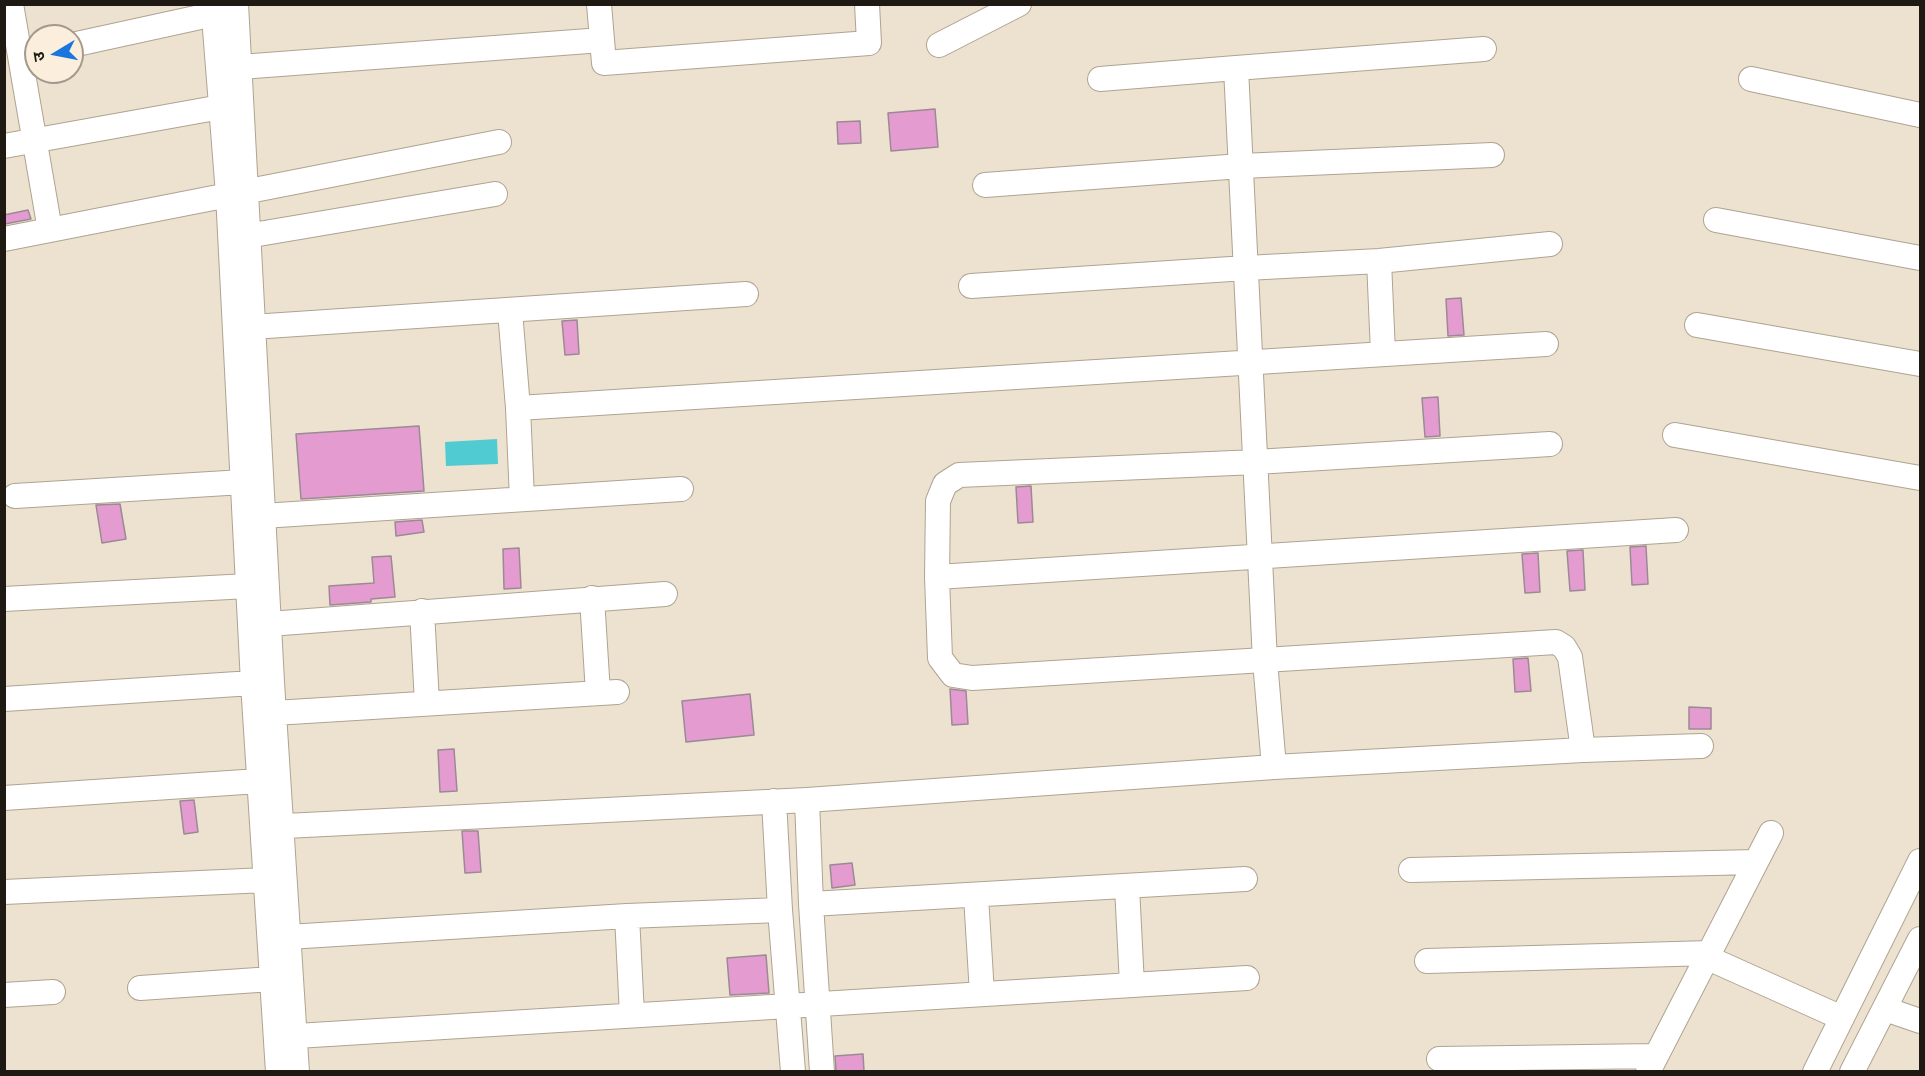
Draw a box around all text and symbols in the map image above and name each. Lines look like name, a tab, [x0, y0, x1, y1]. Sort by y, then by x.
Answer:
north arrow	[24, 24, 84, 84]
text: उ	[28, 50, 49, 63]

